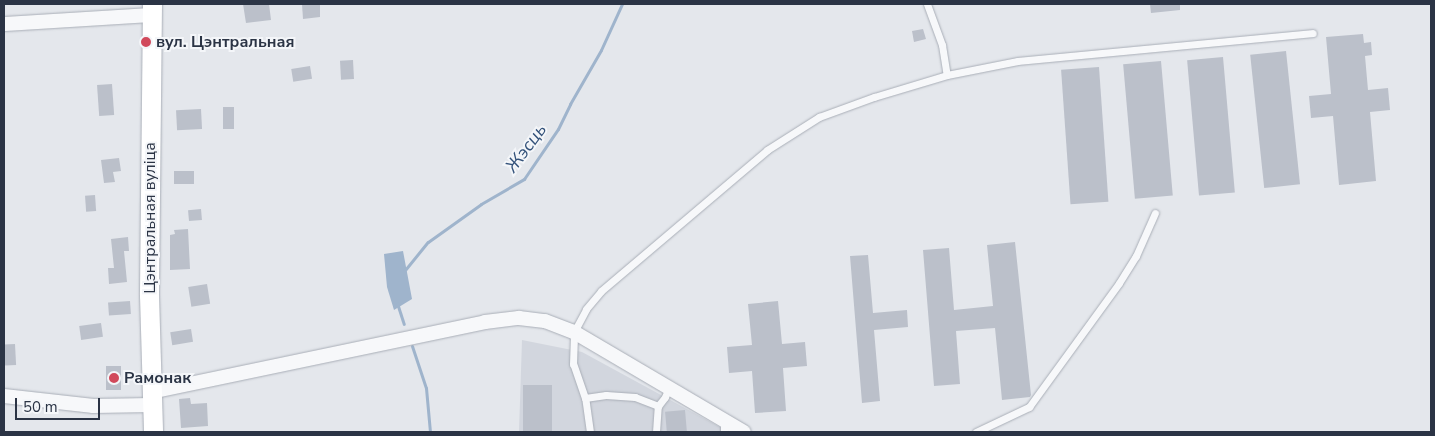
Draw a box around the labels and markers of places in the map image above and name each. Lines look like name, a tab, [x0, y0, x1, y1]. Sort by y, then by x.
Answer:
place label: вул. Цэнтральная	[156, 32, 294, 52]
marker: вул. Цэнтральная	[140, 36, 152, 48]
place label: Рамонак	[124, 368, 191, 388]
marker: Рамонак	[108, 372, 120, 384]

